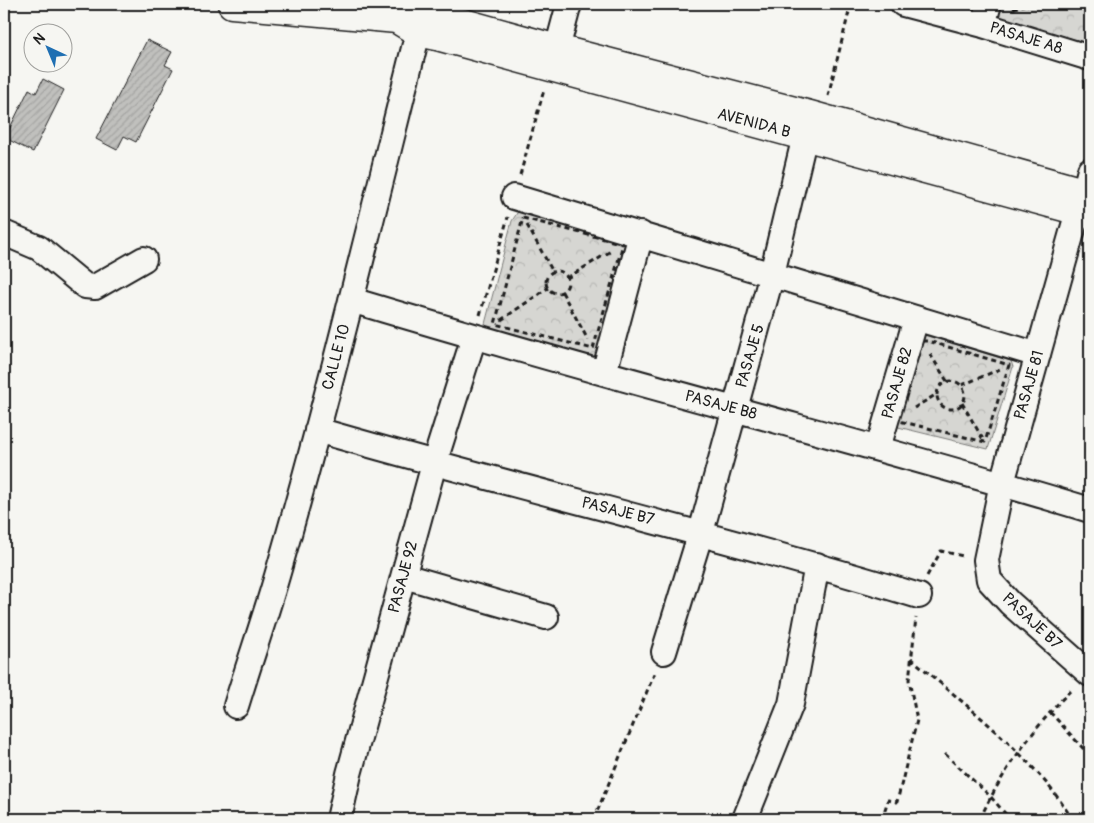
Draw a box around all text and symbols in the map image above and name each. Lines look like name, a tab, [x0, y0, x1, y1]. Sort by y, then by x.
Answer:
street label: PASAJE A8	[987, 17, 1065, 59]
north arrow	[22, 22, 72, 72]
text: N	[30, 30, 49, 48]
street label: AVENIDA B	[715, 104, 793, 142]
street label: CALLE 10	[318, 322, 354, 392]
street label: PASAJE 5	[731, 322, 769, 390]
street label: PASAJE 82	[877, 345, 917, 421]
street label: PASAJE 81	[1010, 348, 1048, 422]
street label: PASAJE B8	[683, 386, 759, 424]
street label: PASAJE B7	[580, 492, 657, 530]
street label: PASAJE 92	[384, 539, 422, 615]
street label: PASAJE B7	[998, 588, 1066, 654]

